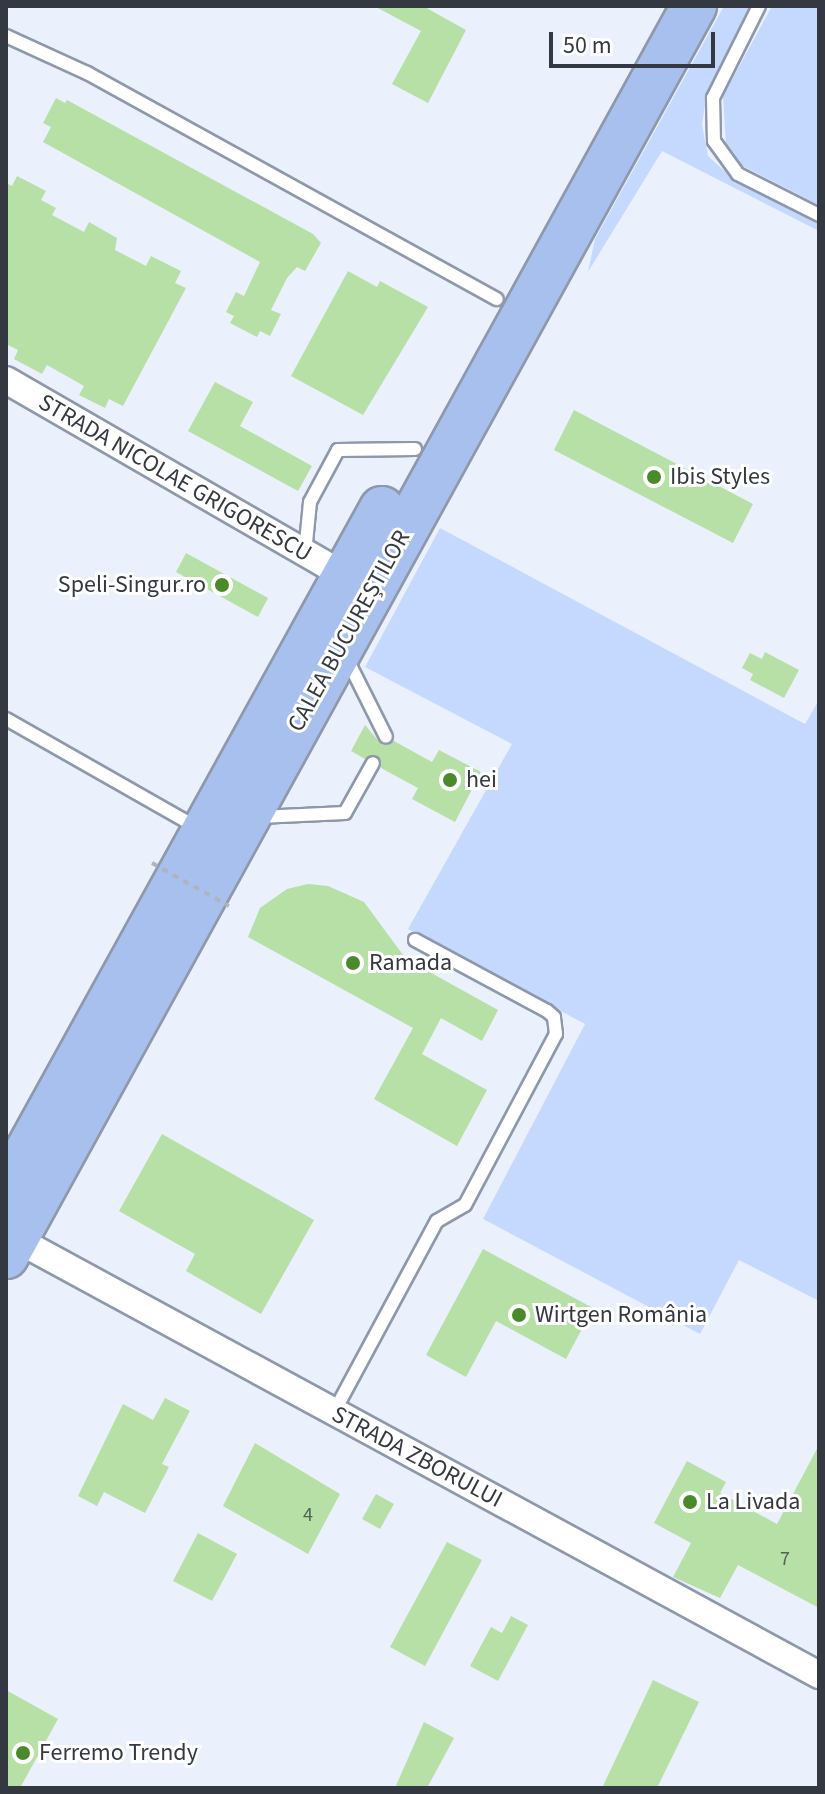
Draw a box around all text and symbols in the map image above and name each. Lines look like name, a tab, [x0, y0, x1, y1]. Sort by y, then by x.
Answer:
scale bar	[553, 16, 719, 66]
text: 50 m	[563, 28, 612, 63]
street label: STRADA NICOLAE GRIGORESCU	[33, 388, 317, 568]
place label: Ibis Styles	[670, 463, 770, 491]
marker: Ibis Styles	[645, 468, 663, 486]
street label: CALEA BUCUREȘTILOR	[282, 525, 416, 737]
place label: Speli-Singur.ro	[58, 571, 206, 599]
marker: Speli-Singur.ro	[213, 576, 231, 594]
place label: hei	[466, 766, 497, 794]
marker: hei	[441, 771, 459, 789]
place label: Ramada	[369, 949, 452, 977]
marker: Ramada	[344, 954, 362, 972]
place label: Wirtgen România	[535, 1301, 707, 1329]
marker: Wirtgen România	[510, 1306, 528, 1324]
street label: STRADA ZBORULUI	[327, 1400, 507, 1514]
place label: La Livada	[706, 1488, 800, 1516]
marker: La Livada	[681, 1493, 699, 1511]
house number: 4	[303, 1503, 313, 1527]
house number: 7	[780, 1547, 790, 1571]
place label: Ferremo Trendy	[39, 1739, 198, 1767]
marker: Ferremo Trendy	[14, 1744, 32, 1762]

